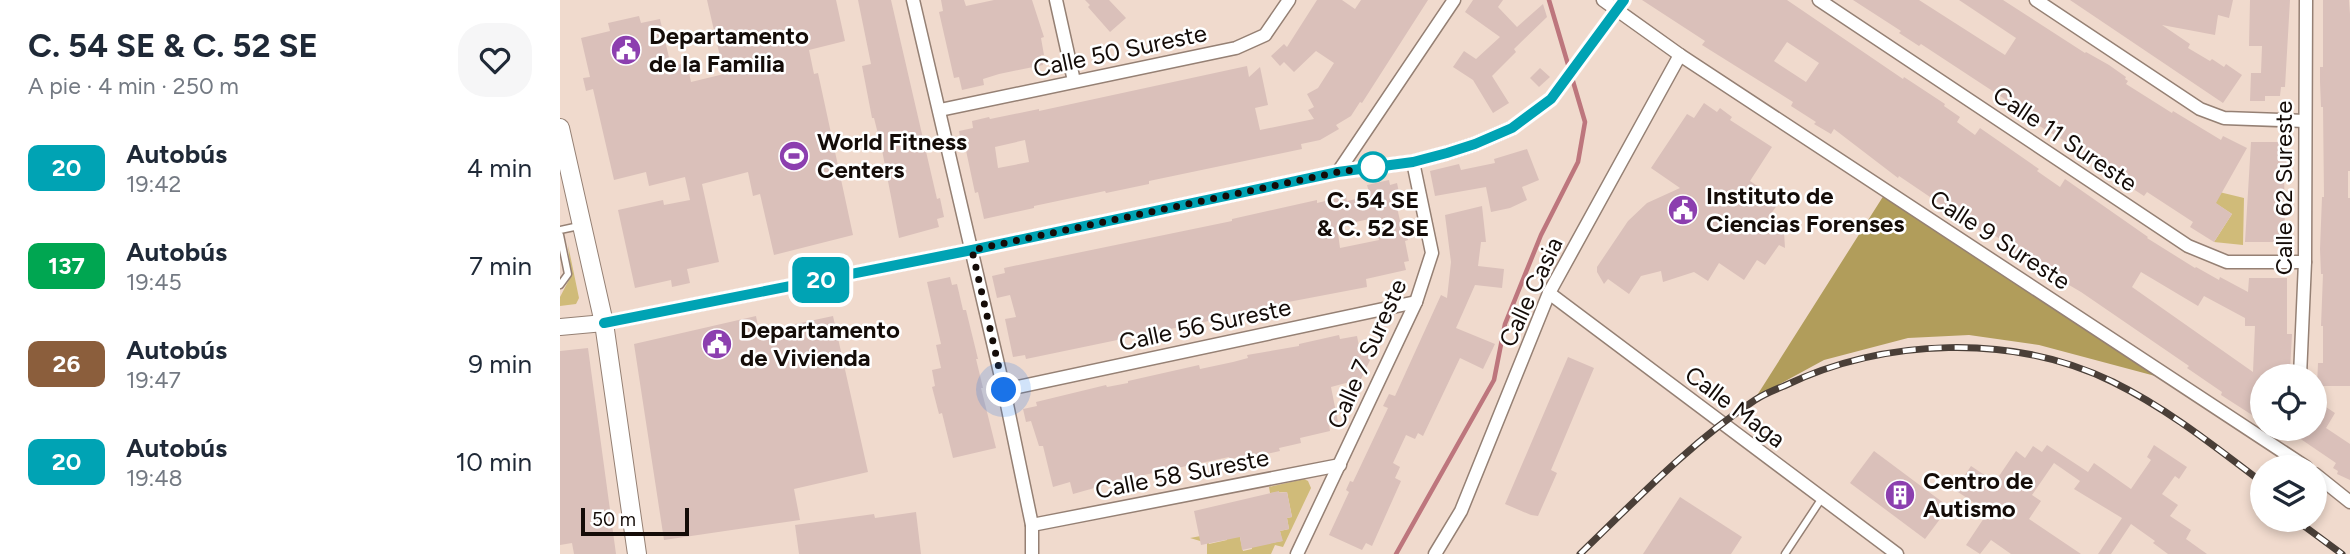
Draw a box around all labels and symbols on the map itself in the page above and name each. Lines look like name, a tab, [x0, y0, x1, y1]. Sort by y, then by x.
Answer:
street label: Calle 50 Sureste	[1030, 18, 1209, 83]
place label: Departamento de la Familia	[649, 21, 809, 78]
public building icon: Departamento de la Familia	[609, 33, 643, 67]
street label: Calle 11 Sureste	[1988, 80, 2143, 197]
street label: Calle 62 Sureste	[2269, 101, 2298, 275]
place label: World Fitness Centers	[817, 127, 967, 184]
sports icon: World Fitness Centers	[777, 139, 811, 173]
marker: C. 54 SE & C. 52 SE	[1358, 152, 1388, 182]
place label: Instituto de Ciencias Forenses	[1706, 181, 1904, 238]
street label: Calle 9 Sureste	[1925, 183, 2076, 296]
place label: C. 54 SE & C. 52 SE	[1317, 185, 1429, 242]
public building icon: Instituto de Ciencias Forenses	[1666, 193, 1700, 227]
street label: Calle Casia	[1493, 232, 1569, 351]
line badge: 20	[790, 257, 852, 303]
street label: Calle 7 Sureste	[1321, 275, 1412, 433]
street label: Calle 56 Sureste	[1116, 292, 1294, 357]
place label: Departamento de Vivienda	[740, 315, 900, 372]
public building icon: Departamento de Vivienda	[700, 327, 734, 361]
street label: Calle Maga	[1679, 360, 1791, 454]
your location	[986, 372, 1021, 407]
street label: Calle 58 Sureste	[1093, 442, 1271, 505]
place label: Centro de Autismo	[1923, 466, 2033, 523]
building icon: Centro de Autismo	[1883, 478, 1917, 512]
scale bar	[581, 505, 690, 537]

